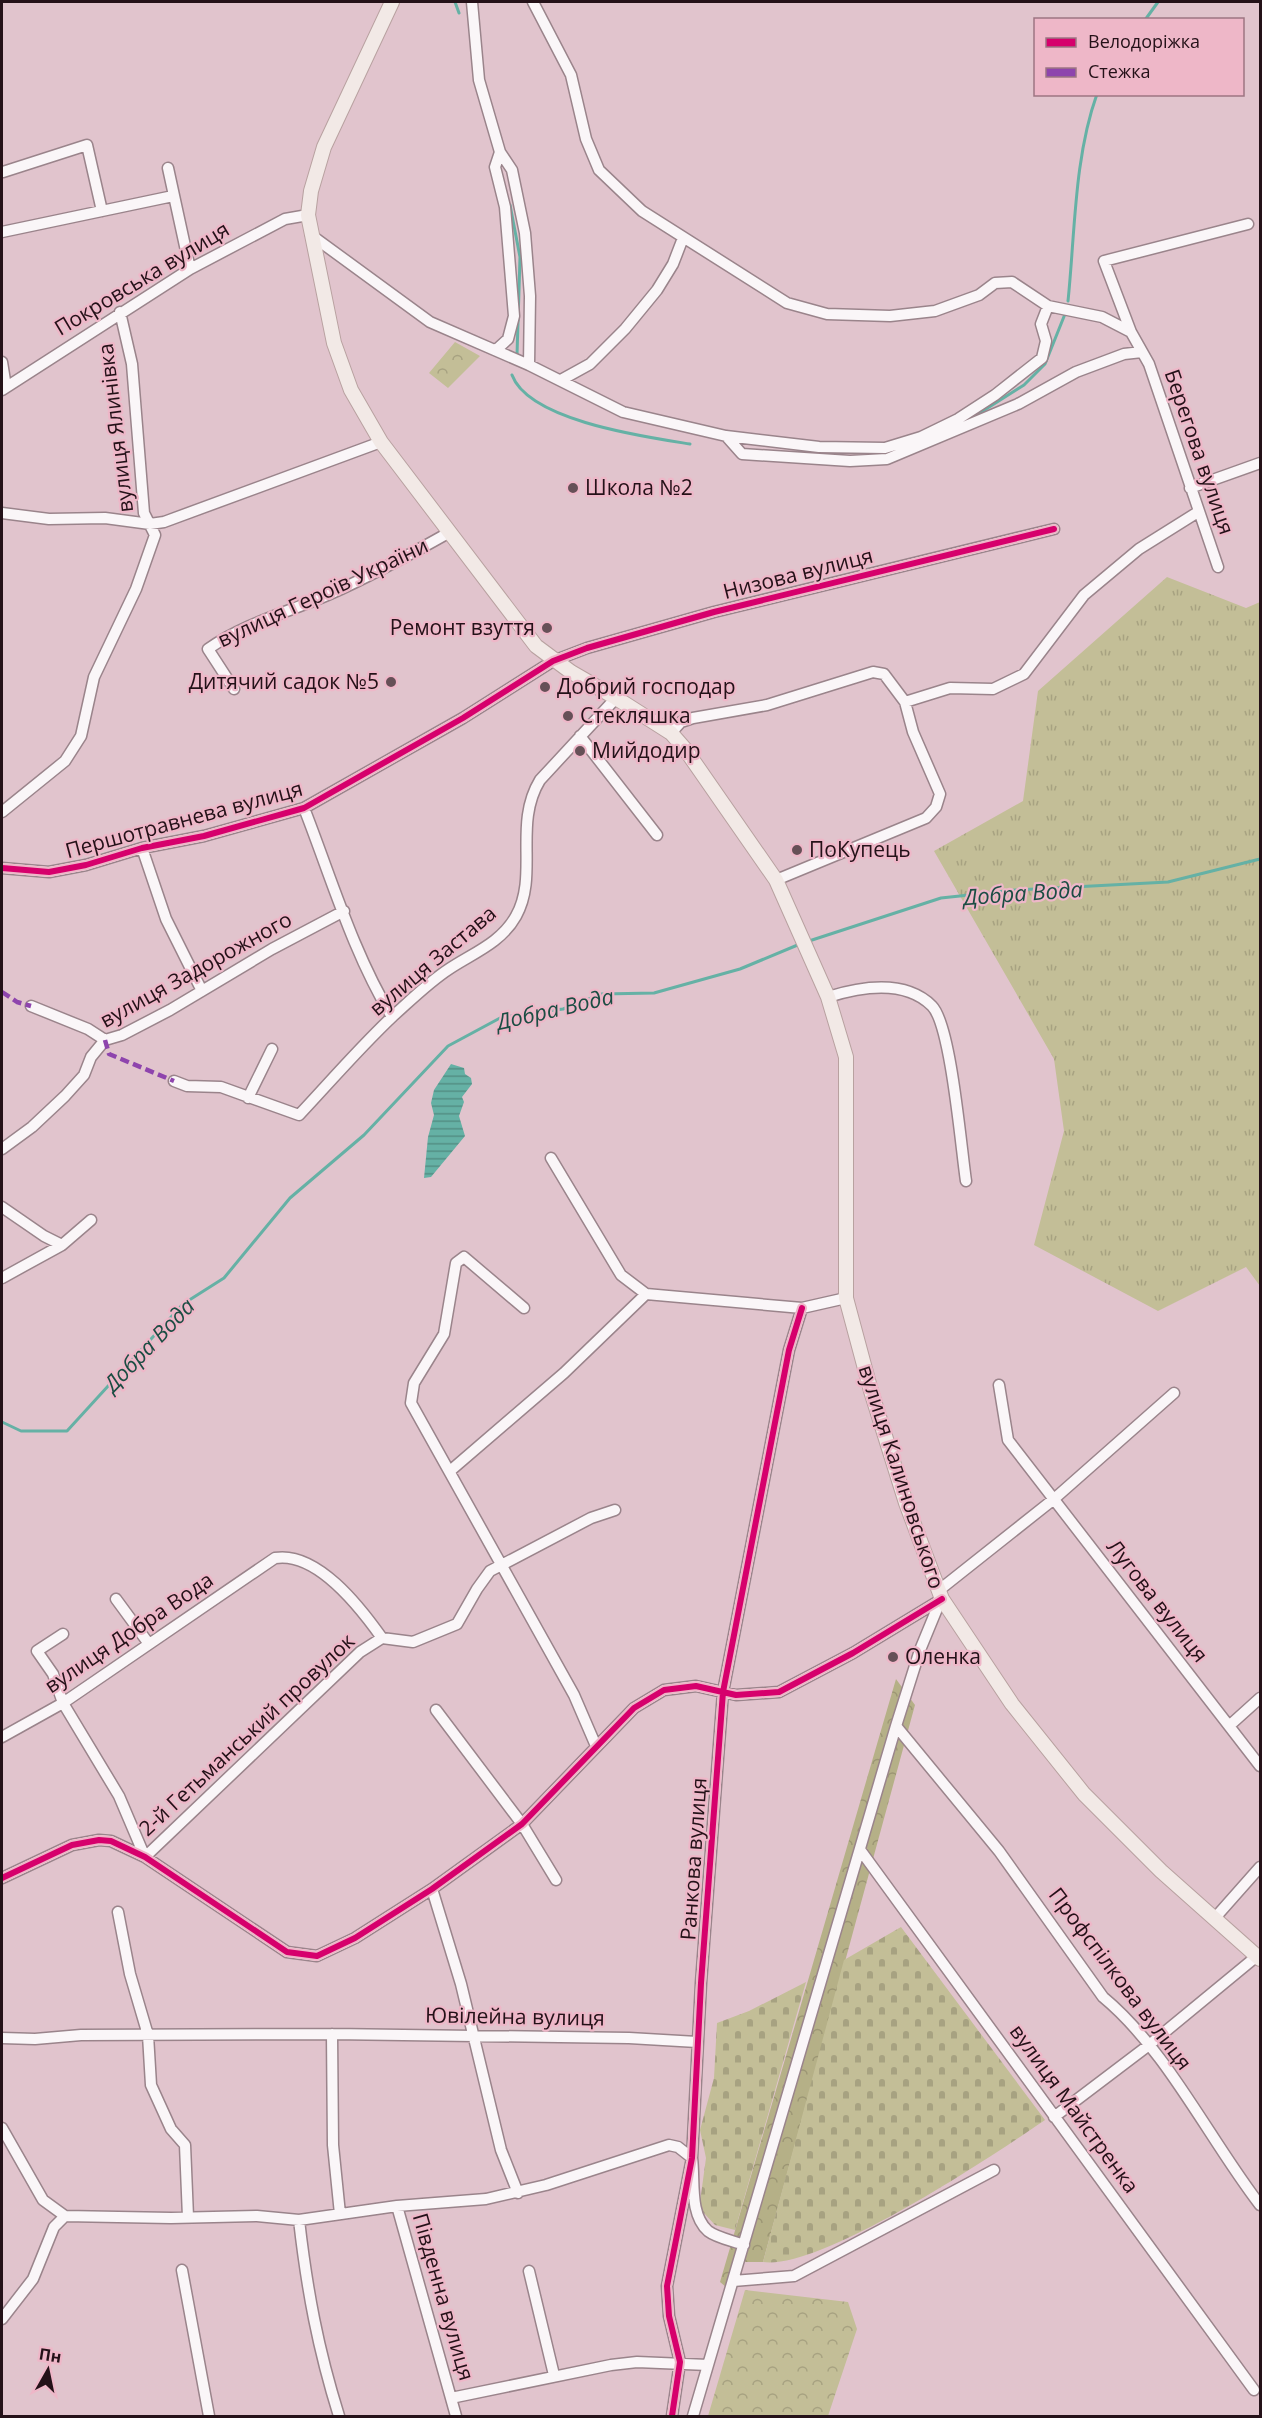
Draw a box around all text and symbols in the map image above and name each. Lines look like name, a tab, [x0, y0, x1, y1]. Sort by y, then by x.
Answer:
legend	[1034, 18, 1244, 96]
text: Велодоріжка	[1088, 29, 1200, 53]
text: Стежка	[1088, 59, 1150, 83]
street label: Покровська вулиця	[49, 215, 234, 342]
street label: вулиця Ялинівка	[91, 342, 139, 514]
street label: Берегова вулиця	[1159, 365, 1241, 538]
place label: Школа №2	[585, 473, 693, 501]
marker: Школа №2	[566, 481, 580, 495]
street label: вулиця Героїв України	[213, 531, 432, 653]
street label: Низова вулиця	[720, 541, 876, 605]
place label: Ремонт взуття	[390, 613, 535, 641]
marker: Ремонт взуття	[540, 621, 554, 635]
place label: Дитячий садок №5	[189, 667, 379, 695]
place label: Добрий господар	[557, 672, 735, 700]
marker: Дитячий садок №5	[384, 675, 398, 689]
marker: Добрий господар	[538, 680, 552, 694]
place label: Стекляшка	[580, 701, 691, 729]
marker: Стекляшка	[561, 709, 575, 723]
place label: Мийдодир	[592, 736, 701, 764]
marker: Мийдодир	[573, 744, 587, 758]
street label: Першотравнева вулиця	[62, 774, 306, 864]
place label: ПоКупець	[809, 835, 911, 863]
marker: ПоКупець	[790, 843, 804, 857]
water label: Добра Вода	[960, 873, 1084, 911]
street label: вулиця Застава	[363, 899, 502, 1022]
street label: вулиця Задорожного	[95, 905, 296, 1034]
water label: Добра Вода	[491, 980, 616, 1037]
water label: Добра Вода	[95, 1291, 201, 1399]
street label: вулиця Калиновського	[853, 1361, 951, 1592]
street label: Лугова вулиця	[1101, 1533, 1215, 1668]
street label: вулиця Добра Вода	[39, 1565, 218, 1699]
street label: 2-й Гетьманський провулок	[133, 1627, 360, 1842]
place label: Оленка	[905, 1642, 981, 1670]
marker: Оленка	[886, 1650, 900, 1664]
street label: Ранкова вулиця	[673, 1777, 713, 1941]
street label: Профспілкова вулиця	[1043, 1881, 1199, 2075]
street label: Ювілейна вулиця	[425, 2000, 605, 2032]
street label: вулиця Майстренка	[1004, 2018, 1146, 2199]
street label: Південна вулиця	[407, 2210, 481, 2384]
north arrow	[18, 2340, 78, 2400]
text: Пн	[38, 2343, 63, 2368]

